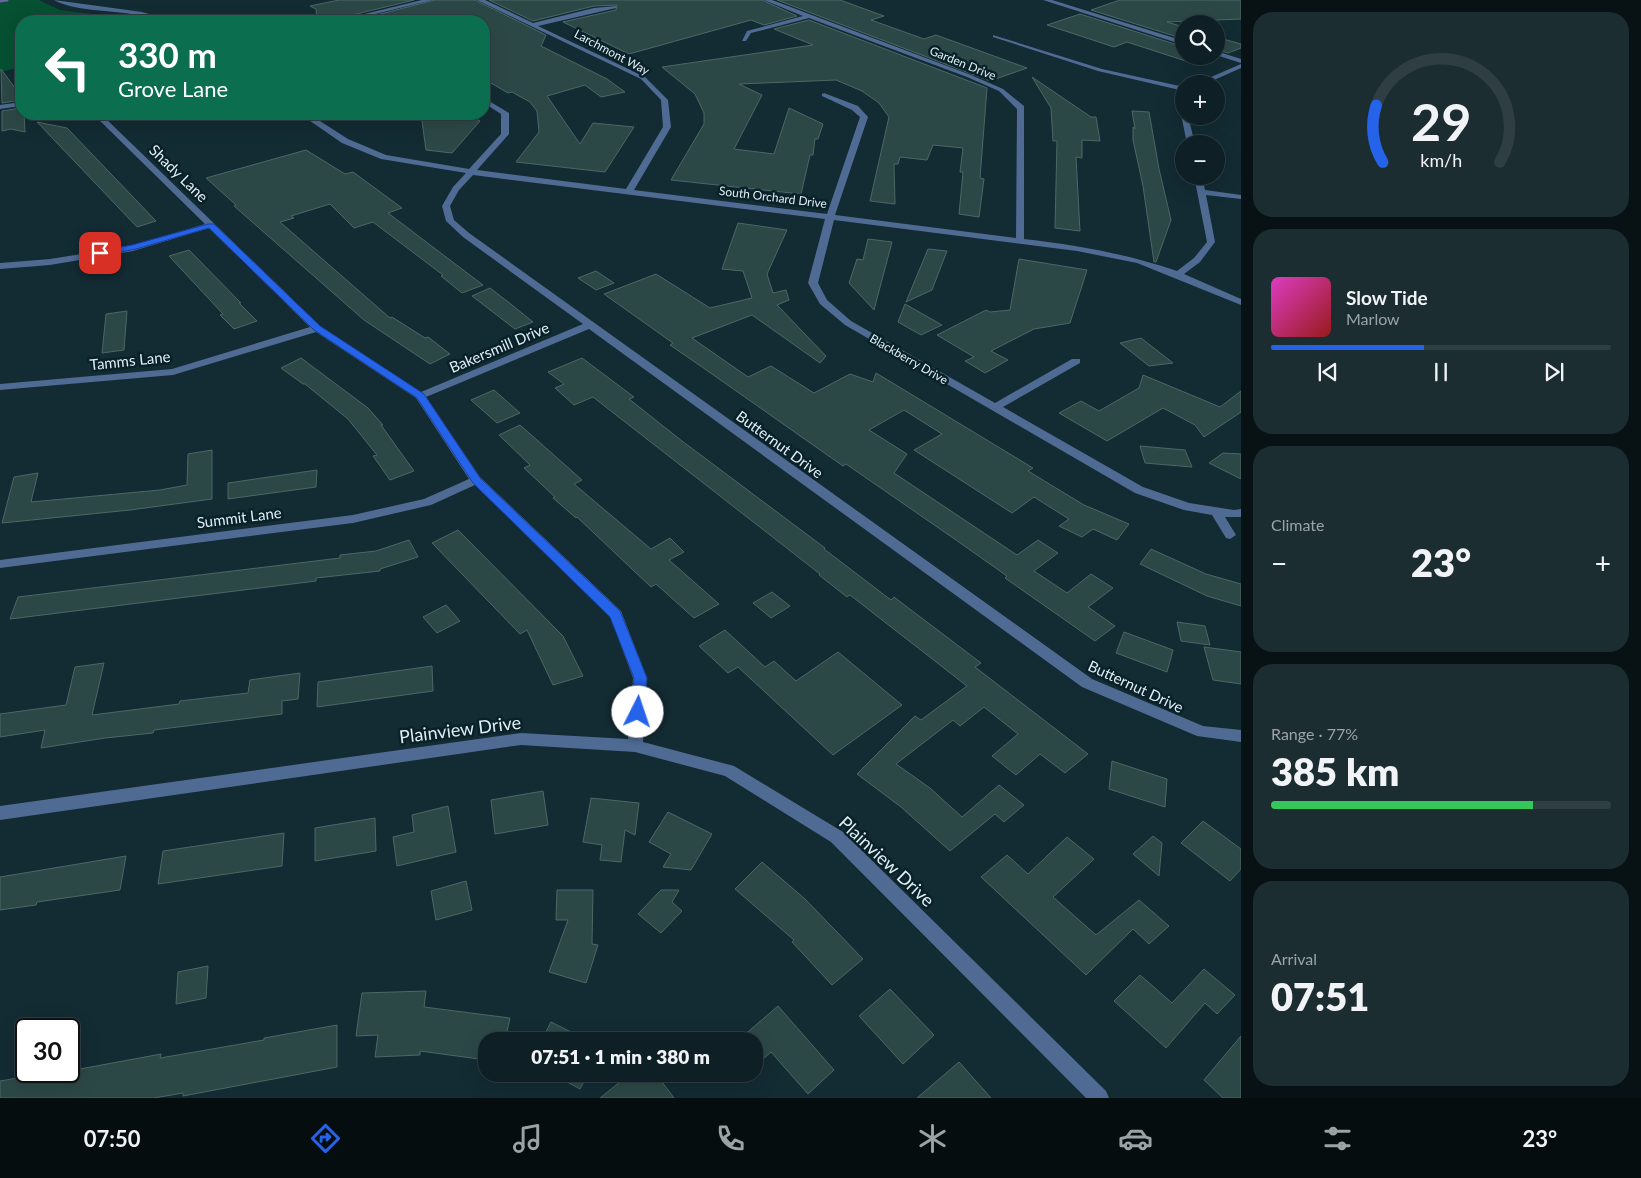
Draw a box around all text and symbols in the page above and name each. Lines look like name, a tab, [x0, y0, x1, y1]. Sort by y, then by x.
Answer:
map controls	[1175, 15, 1225, 185]
button: search	[1175, 15, 1225, 65]
street label: Larchmont Way	[572, 26, 653, 78]
text: 330 m	[118, 33, 217, 75]
icon: left	[35, 35, 100, 100]
street label: Garden Drive	[928, 43, 998, 83]
text: Grove Lane	[118, 75, 228, 102]
button: +	[1175, 75, 1225, 125]
text: 29	[1411, 90, 1471, 152]
button: −	[1175, 135, 1225, 185]
street label: Shady Lane	[146, 141, 212, 206]
text: km/h	[1420, 149, 1462, 171]
street label: South Orchard Drive	[718, 183, 828, 211]
pin	[79, 232, 121, 274]
icon: arrive	[86, 239, 114, 267]
text: Slow Tide	[1346, 286, 1428, 309]
text: Marlow	[1346, 309, 1400, 328]
street label: Bakersmill Drive	[446, 318, 552, 376]
street label: Blackberry Drive	[867, 331, 951, 387]
street label: Tamms Lane	[89, 347, 171, 373]
icon: previous	[1314, 358, 1342, 386]
icon: pause	[1427, 358, 1455, 386]
icon: next	[1540, 358, 1568, 386]
street label: Butternut Drive	[733, 406, 827, 482]
street label: Summit Lane	[196, 503, 282, 531]
text: Climate	[1271, 515, 1324, 534]
text: 23°	[1411, 539, 1471, 585]
text: −	[1271, 546, 1287, 580]
text: +	[1595, 546, 1611, 580]
street label: Butternut Drive	[1085, 656, 1187, 716]
position arrow	[611, 685, 663, 737]
street label: Plainview Drive	[398, 711, 522, 747]
text: Range · 77%	[1271, 724, 1358, 743]
text: 385 km	[1271, 748, 1399, 794]
street label: Plainview Drive	[835, 811, 939, 911]
text: Arrival	[1271, 949, 1317, 968]
text: 07:51	[1271, 973, 1369, 1019]
speed limit sign: 30	[15, 1018, 80, 1083]
text: 07:51 · 1 min · 380 m	[531, 1045, 710, 1068]
icon: directions	[308, 1121, 343, 1156]
icon: music	[510, 1121, 545, 1156]
icon: phone	[713, 1121, 748, 1156]
icon: climate	[915, 1121, 950, 1156]
icon: car	[1118, 1121, 1153, 1156]
icon: filters	[1320, 1121, 1355, 1156]
text: 07:50	[84, 1125, 140, 1152]
text: 23°	[1523, 1125, 1557, 1152]

